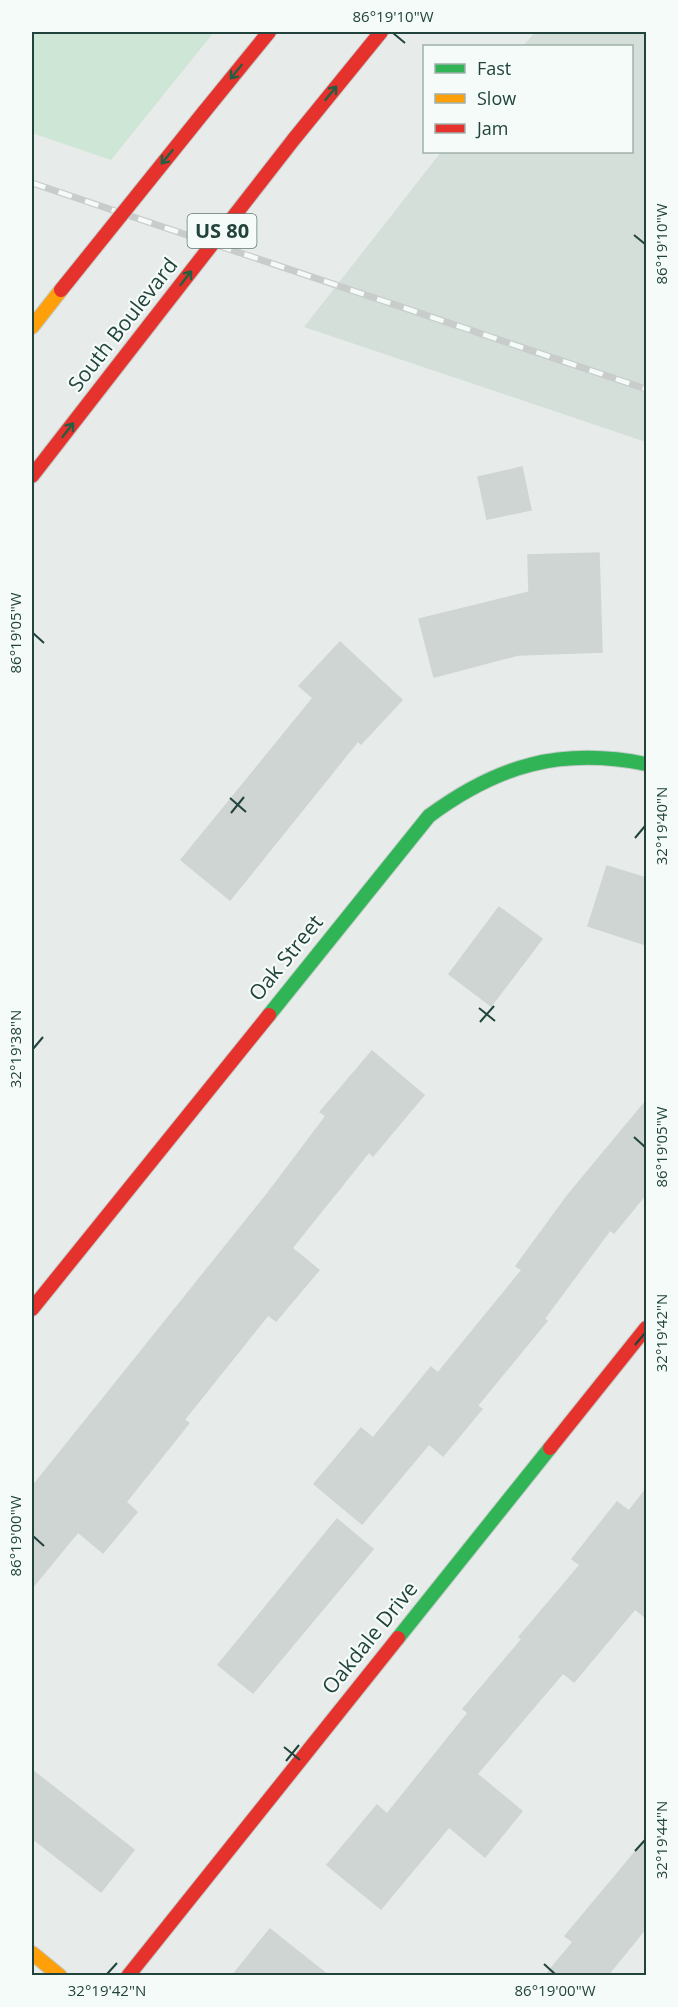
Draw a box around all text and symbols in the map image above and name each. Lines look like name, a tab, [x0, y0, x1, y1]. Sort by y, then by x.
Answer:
text: 86°19'10"W	[353, 6, 434, 26]
legend	[423, 45, 633, 153]
text: Fast	[477, 56, 511, 80]
one-way arrow	[230, 63, 243, 79]
one-way arrow	[325, 85, 338, 101]
text: Slow	[477, 86, 516, 110]
text: Jam	[475, 116, 509, 140]
one-way arrow	[161, 149, 174, 165]
text: 86°19'10"W	[651, 203, 671, 285]
road number: US 80	[188, 214, 256, 248]
street label: South Boulevard	[61, 252, 183, 397]
one-way arrow	[180, 270, 193, 286]
one-way arrow	[61, 422, 74, 438]
text: 86°19'05"W	[5, 592, 25, 674]
text: 32°19'40"N	[651, 787, 671, 865]
street label: Oak Street	[242, 908, 329, 1006]
text: 32°19'38"N	[5, 1010, 25, 1088]
text: 86°19'05"W	[651, 1106, 671, 1188]
text: 32°19'42"N	[651, 1294, 671, 1372]
text: 86°19'00"W	[5, 1495, 25, 1577]
street label: Oakdale Drive	[315, 1575, 423, 1700]
text: 32°19'44"N	[651, 1801, 671, 1879]
text: 32°19'42"N	[68, 1980, 146, 2000]
text: 86°19'00"W	[515, 1980, 596, 2000]

